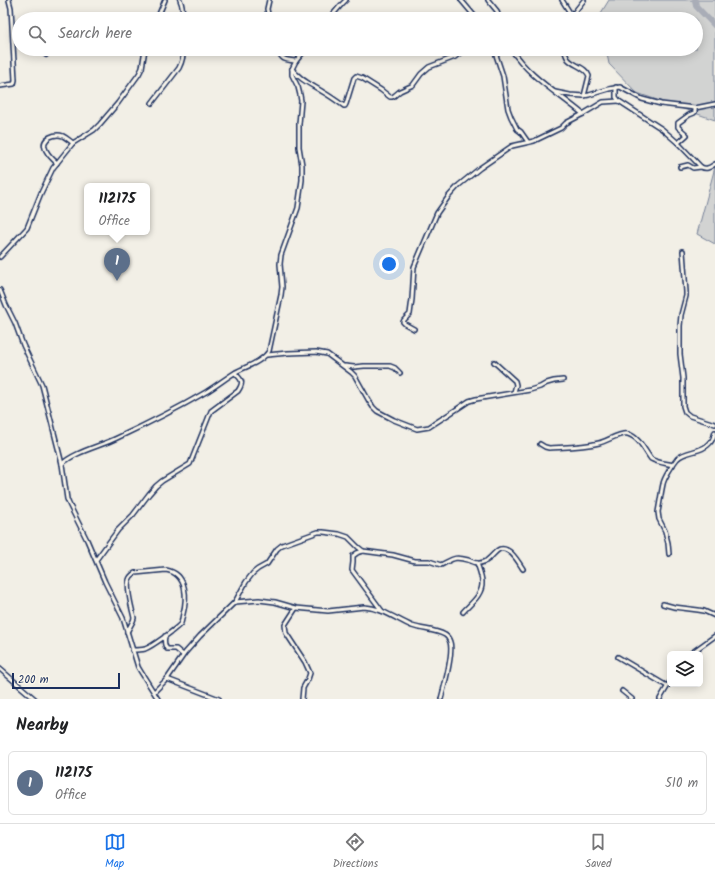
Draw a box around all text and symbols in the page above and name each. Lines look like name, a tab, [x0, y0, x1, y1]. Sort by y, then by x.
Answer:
search box	[12, 12, 703, 56]
text: Search here	[58, 22, 132, 46]
icon: search	[26, 23, 48, 45]
popup	[84, 183, 150, 235]
text: 112175	[98, 187, 136, 211]
text: Office	[98, 211, 130, 232]
pin: 1	[104, 248, 130, 281]
your location	[379, 254, 399, 274]
map controls	[667, 651, 703, 687]
button: layers	[667, 651, 703, 687]
scale bar	[12, 671, 120, 690]
text: 200 m	[18, 671, 49, 689]
text: Nearby	[16, 712, 68, 739]
text: 112175	[55, 761, 92, 785]
text: 1	[28, 773, 32, 794]
text: 510 m	[665, 773, 698, 794]
text: Office	[55, 785, 86, 806]
tab: Map	[104, 831, 126, 873]
tab: Directions	[333, 831, 378, 873]
tab: Saved	[585, 831, 611, 873]

